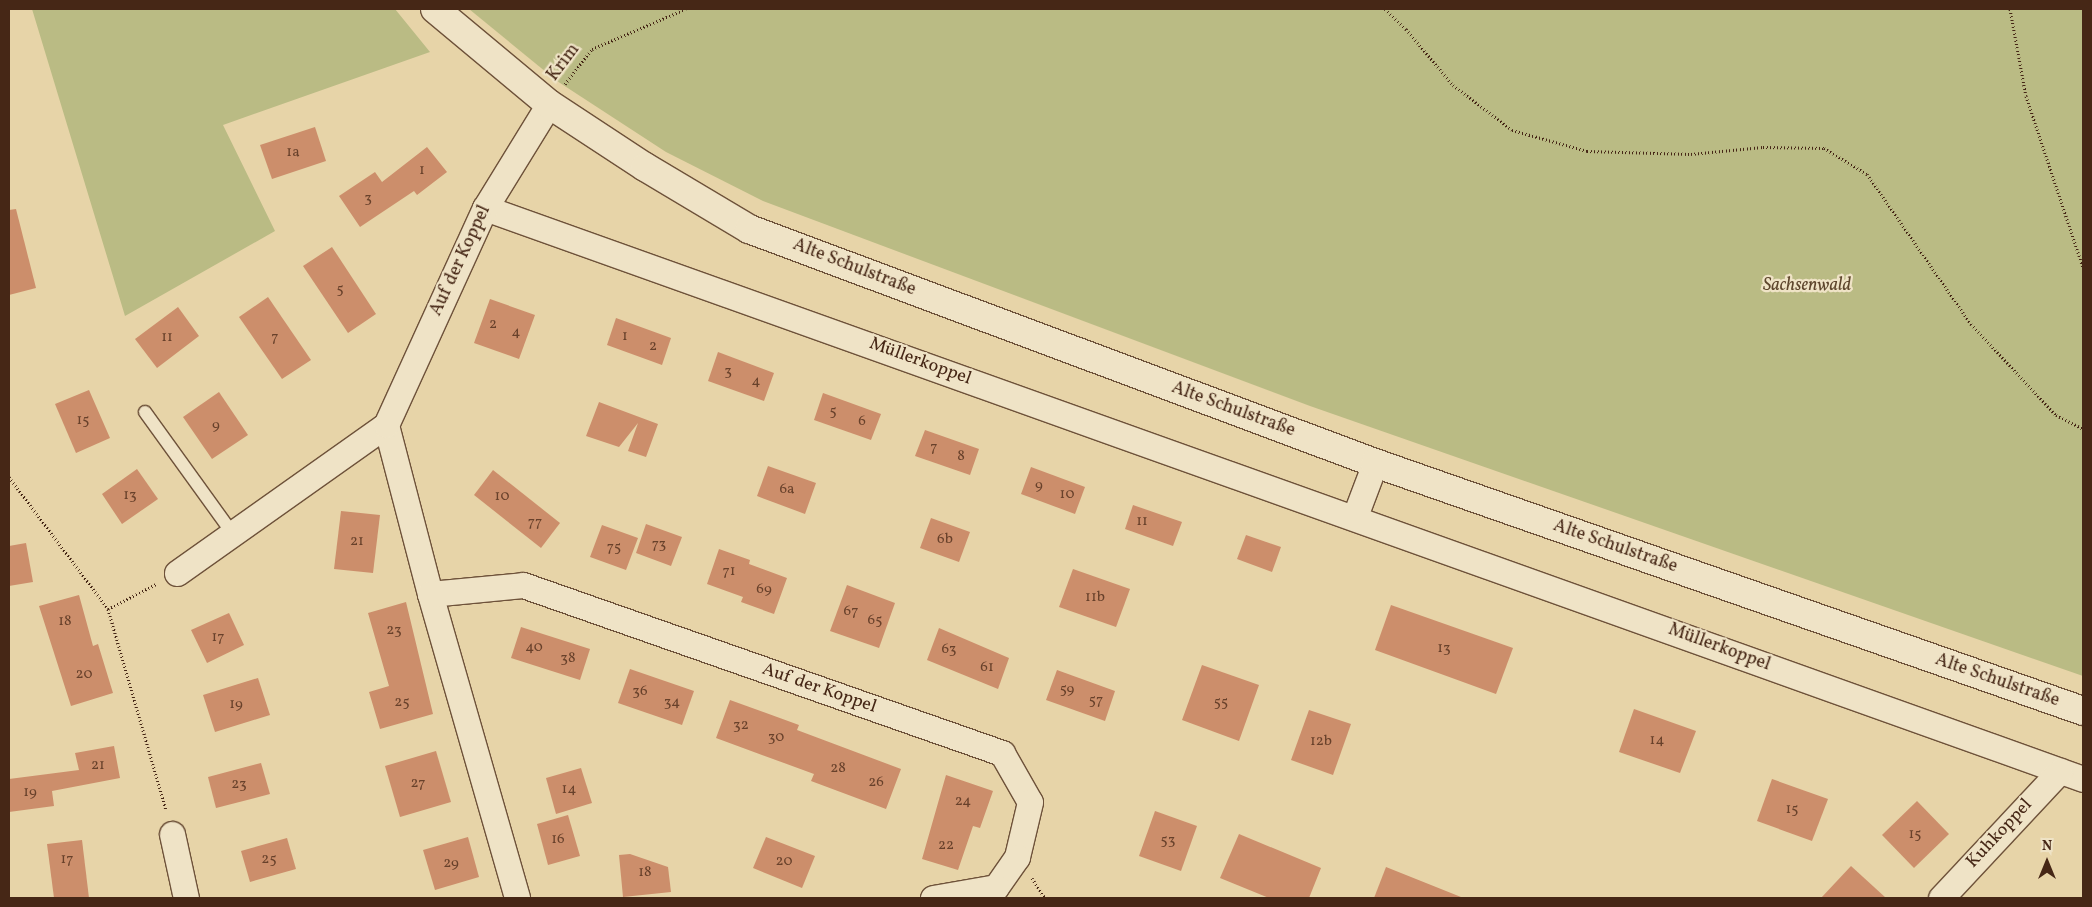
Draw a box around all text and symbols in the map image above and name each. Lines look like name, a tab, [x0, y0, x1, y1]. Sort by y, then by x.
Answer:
street label: Krim	[543, 40, 585, 86]
house number: 1a	[286, 144, 300, 162]
house number: 1	[419, 162, 425, 180]
house number: 3	[364, 190, 372, 208]
street label: Auf der Koppel	[426, 203, 496, 319]
street label: Alte Schulstraße	[789, 235, 919, 301]
park label: Sachsenwald	[1763, 275, 1851, 297]
house number: 5	[336, 281, 344, 299]
house number: 2	[489, 316, 497, 334]
house number: 4	[512, 324, 520, 342]
house number: 1	[622, 328, 628, 346]
house number: 11	[161, 329, 173, 347]
house number: 7	[271, 329, 279, 347]
street label: Müllerkoppel	[866, 334, 974, 390]
house number: 2	[649, 338, 657, 356]
house number: 3	[724, 363, 732, 381]
house number: 4	[752, 373, 760, 391]
street label: Alte Schulstraße	[1168, 378, 1298, 442]
house number: 5	[829, 403, 837, 421]
house number: 15	[76, 412, 90, 430]
house number: 6	[858, 413, 866, 431]
house number: 9	[212, 417, 220, 435]
house number: 7	[930, 439, 938, 457]
house number: 8	[957, 448, 965, 466]
house number: 9	[1035, 477, 1043, 495]
house number: 6a	[779, 481, 795, 499]
house number: 10	[1060, 486, 1074, 504]
house number: 13	[123, 487, 137, 505]
house number: 10	[495, 488, 509, 506]
house number: 11	[1136, 513, 1148, 531]
house number: 77	[528, 514, 542, 532]
street label: Alte Schulstraße	[1550, 516, 1680, 578]
house number: 6b	[937, 531, 953, 549]
house number: 21	[350, 533, 364, 551]
house number: 73	[652, 536, 666, 554]
house number: 75	[607, 539, 621, 557]
house number: 71	[722, 563, 736, 581]
house number: 69	[756, 581, 772, 599]
house number: 11b	[1085, 589, 1105, 607]
house number: 67	[844, 603, 858, 621]
house number: 65	[868, 612, 882, 630]
house number: 18	[58, 613, 72, 631]
street label: Müllerkoppel	[1665, 620, 1773, 676]
house number: 23	[386, 622, 402, 640]
house number: 17	[211, 629, 225, 647]
house number: 40	[525, 639, 543, 657]
house number: 13	[1437, 640, 1451, 658]
house number: 63	[941, 641, 957, 659]
house number: 38	[560, 650, 576, 668]
street label: Alte Schulstraße	[1932, 650, 2062, 712]
house number: 61	[980, 659, 994, 677]
street label: Auf der Koppel	[760, 660, 878, 718]
house number: 20	[76, 666, 92, 684]
house number: 59	[1060, 681, 1074, 699]
house number: 36	[632, 683, 648, 701]
house number: 57	[1089, 692, 1103, 710]
house number: 25	[394, 694, 410, 712]
house number: 34	[664, 694, 680, 712]
house number: 55	[1214, 694, 1228, 712]
house number: 19	[229, 696, 243, 714]
house number: 32	[733, 717, 749, 735]
house number: 30	[768, 729, 784, 747]
house number: 14	[1650, 732, 1664, 750]
house number: 12b	[1310, 733, 1332, 751]
house number: 21	[91, 757, 105, 775]
house number: 28	[830, 760, 846, 778]
house number: 26	[868, 774, 884, 792]
house number: 27	[411, 775, 425, 793]
house number: 23	[231, 776, 247, 794]
house number: 14	[562, 781, 576, 799]
house number: 19	[23, 784, 37, 802]
house number: 24	[955, 793, 971, 811]
street label: Kuhkoppel	[1963, 795, 2037, 873]
house number: 15	[1785, 801, 1799, 819]
house number: 15	[1908, 826, 1922, 844]
house number: 16	[551, 831, 565, 849]
house number: 53	[1161, 832, 1175, 850]
house number: 22	[938, 837, 954, 855]
north arrow	[2022, 837, 2072, 887]
text: N	[2042, 837, 2052, 856]
house number: 17	[60, 851, 74, 869]
house number: 25	[261, 851, 277, 869]
house number: 20	[776, 853, 792, 871]
house number: 29	[443, 855, 459, 873]
house number: 18	[638, 864, 652, 882]

